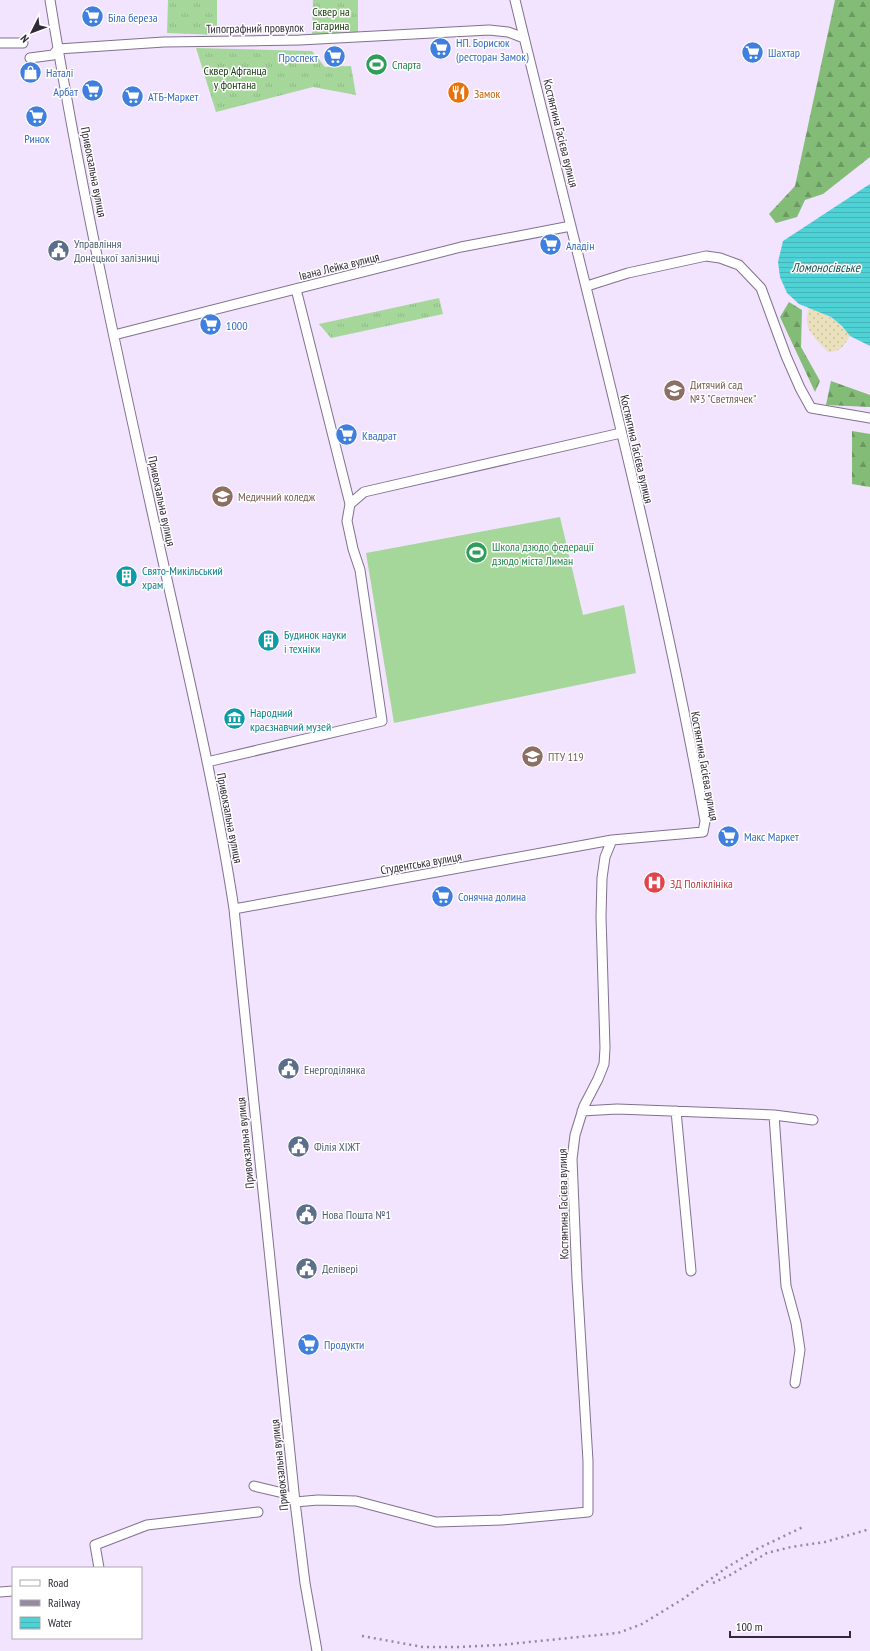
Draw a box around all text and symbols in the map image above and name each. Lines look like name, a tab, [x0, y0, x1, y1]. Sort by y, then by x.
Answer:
supermarket icon: Біла береза	[80, 4, 106, 30]
park label: Сквер на Гагарина	[312, 4, 350, 33]
place label: Біла береза	[108, 10, 158, 25]
north arrow	[12, 12, 52, 52]
street label: Типографний провулок	[206, 20, 304, 36]
text: N	[17, 32, 32, 46]
place label: НП. Борисюк (ресторан Замок)	[456, 35, 529, 64]
supermarket icon: НП. Борисюк (ресторан Замок)	[428, 36, 454, 62]
supermarket icon: Шахтар	[740, 39, 766, 65]
supermarket icon: Проспект	[321, 44, 347, 70]
place label: Шахтар	[768, 45, 800, 60]
place label: Проспект	[278, 50, 318, 65]
sports icon: Спарта	[364, 51, 390, 77]
place label: Спарта	[392, 57, 421, 72]
shop icon: Наталі	[17, 59, 43, 85]
park label: Сквер Афганца у фонтана	[203, 63, 267, 92]
place label: Наталі	[46, 65, 73, 80]
street label: Костянтина Гасієва вулиця	[540, 77, 582, 189]
supermarket icon: Арбат	[80, 78, 106, 104]
restaurant icon: Замок	[445, 80, 471, 106]
supermarket icon: АТБ-Маркет	[120, 83, 146, 109]
place label: Арбат	[53, 84, 78, 99]
place label: Замок	[474, 86, 500, 101]
place label: АТБ-Маркет	[148, 89, 198, 104]
supermarket icon: Ринок	[24, 104, 50, 130]
street label: Привокзальна вулиця	[78, 126, 110, 219]
place label: Ринок	[24, 131, 50, 146]
supermarket icon: Аладін	[537, 232, 563, 258]
place label: Управління Донецької залізниці	[74, 236, 160, 265]
public building icon: Управління Донецької залізниці	[46, 237, 72, 263]
place label: Аладін	[566, 238, 594, 253]
street label: Івана Лейка вулиця	[297, 249, 381, 283]
water label: Ломоносівське	[791, 259, 862, 276]
supermarket icon: 1000	[198, 312, 224, 338]
place label: 1000	[226, 318, 248, 333]
place label: Дитячий сад №3 "Светлячек"	[690, 377, 756, 406]
school or university icon: Дитячий сад №3 "Светлячек"	[661, 378, 687, 404]
street label: Костянтина Гасієва вулиця	[617, 393, 657, 505]
supermarket icon: Квадрат	[333, 422, 359, 448]
place label: Квадрат	[362, 428, 397, 443]
street label: Привокзальна вулиця	[145, 455, 179, 548]
school or university icon: Медичний коледж	[209, 483, 235, 509]
place label: Медичний коледж	[238, 489, 316, 504]
place label: Школа дзюдо федерації дзюдо міста Лиман	[492, 539, 594, 568]
sports icon: Школа дзюдо федерації дзюдо міста Лиман	[463, 540, 489, 566]
place label: Свято-Микільський храм	[142, 563, 223, 592]
building icon: Свято-Микільський храм	[114, 564, 140, 590]
place label: Будинок науки і техніки	[284, 627, 346, 656]
building icon: Будинок науки і техніки	[256, 628, 282, 654]
place label: Народний краєзнавчий музей	[250, 705, 331, 734]
museum icon: Народний краєзнавчий музей	[221, 706, 247, 732]
street label: Костянтина Гасієва вулиця	[688, 710, 722, 822]
school or university icon: ПТУ 119	[519, 743, 545, 769]
place label: ПТУ 119	[548, 749, 584, 764]
street label: Привокзальна вулиця	[214, 772, 246, 865]
supermarket icon: Макс Маркет	[716, 823, 742, 849]
place label: Макс Маркет	[744, 829, 799, 844]
street label: Студентська вулиця	[379, 848, 463, 878]
hospital icon: ЗД Поліклініка	[641, 870, 667, 896]
place label: ЗД Поліклініка	[670, 876, 733, 891]
supermarket icon: Сонячна долина	[429, 883, 455, 909]
place label: Сонячна долина	[458, 889, 526, 904]
public building icon: Енергоділянка	[276, 1056, 302, 1082]
place label: Енергоділянка	[304, 1062, 365, 1077]
street label: Привокзальна вулиця	[233, 1096, 257, 1189]
public building icon: Філія ХІЖТ	[286, 1133, 312, 1159]
place label: Філія ХІЖТ	[314, 1139, 361, 1154]
street label: Костянтина Гасієва вулиця	[555, 1148, 571, 1260]
public building icon: Нова Пошта №1	[294, 1201, 320, 1227]
place label: Нова Пошта №1	[322, 1207, 391, 1222]
public building icon: Делівері	[294, 1255, 320, 1281]
place label: Делівері	[322, 1261, 358, 1276]
supermarket icon: Продукти	[296, 1331, 322, 1357]
place label: Продукти	[324, 1337, 364, 1352]
street label: Привокзальна вулиця	[267, 1418, 291, 1511]
legend	[12, 1567, 142, 1639]
text: Road	[48, 1575, 68, 1590]
text: Railway	[48, 1595, 81, 1610]
scale bar	[730, 1613, 850, 1639]
text: Water	[48, 1615, 73, 1630]
text: 100 m	[736, 1619, 763, 1634]

